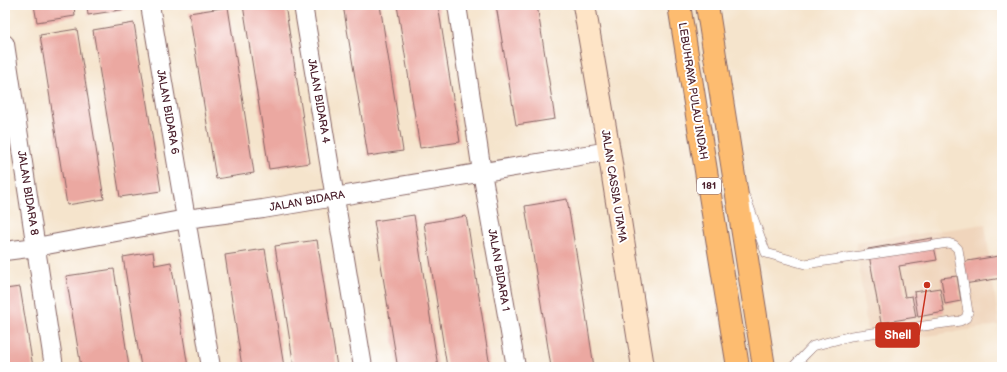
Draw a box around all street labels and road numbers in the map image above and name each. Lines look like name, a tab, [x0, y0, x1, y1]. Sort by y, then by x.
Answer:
street label: LEBUHRAYA PULAU INDAH	[676, 21, 710, 161]
street label: JALAN BIDARA 4	[305, 58, 333, 145]
street label: JALAN BIDARA 6	[154, 69, 182, 156]
street label: JALAN CASSIA UTAMA	[599, 129, 629, 243]
street label: JALAN BIDARA 8	[15, 150, 41, 236]
road number: 181	[697, 178, 721, 194]
street label: JALAN BIDARA	[268, 188, 346, 214]
street label: JALAN BIDARA 1	[485, 228, 513, 312]

